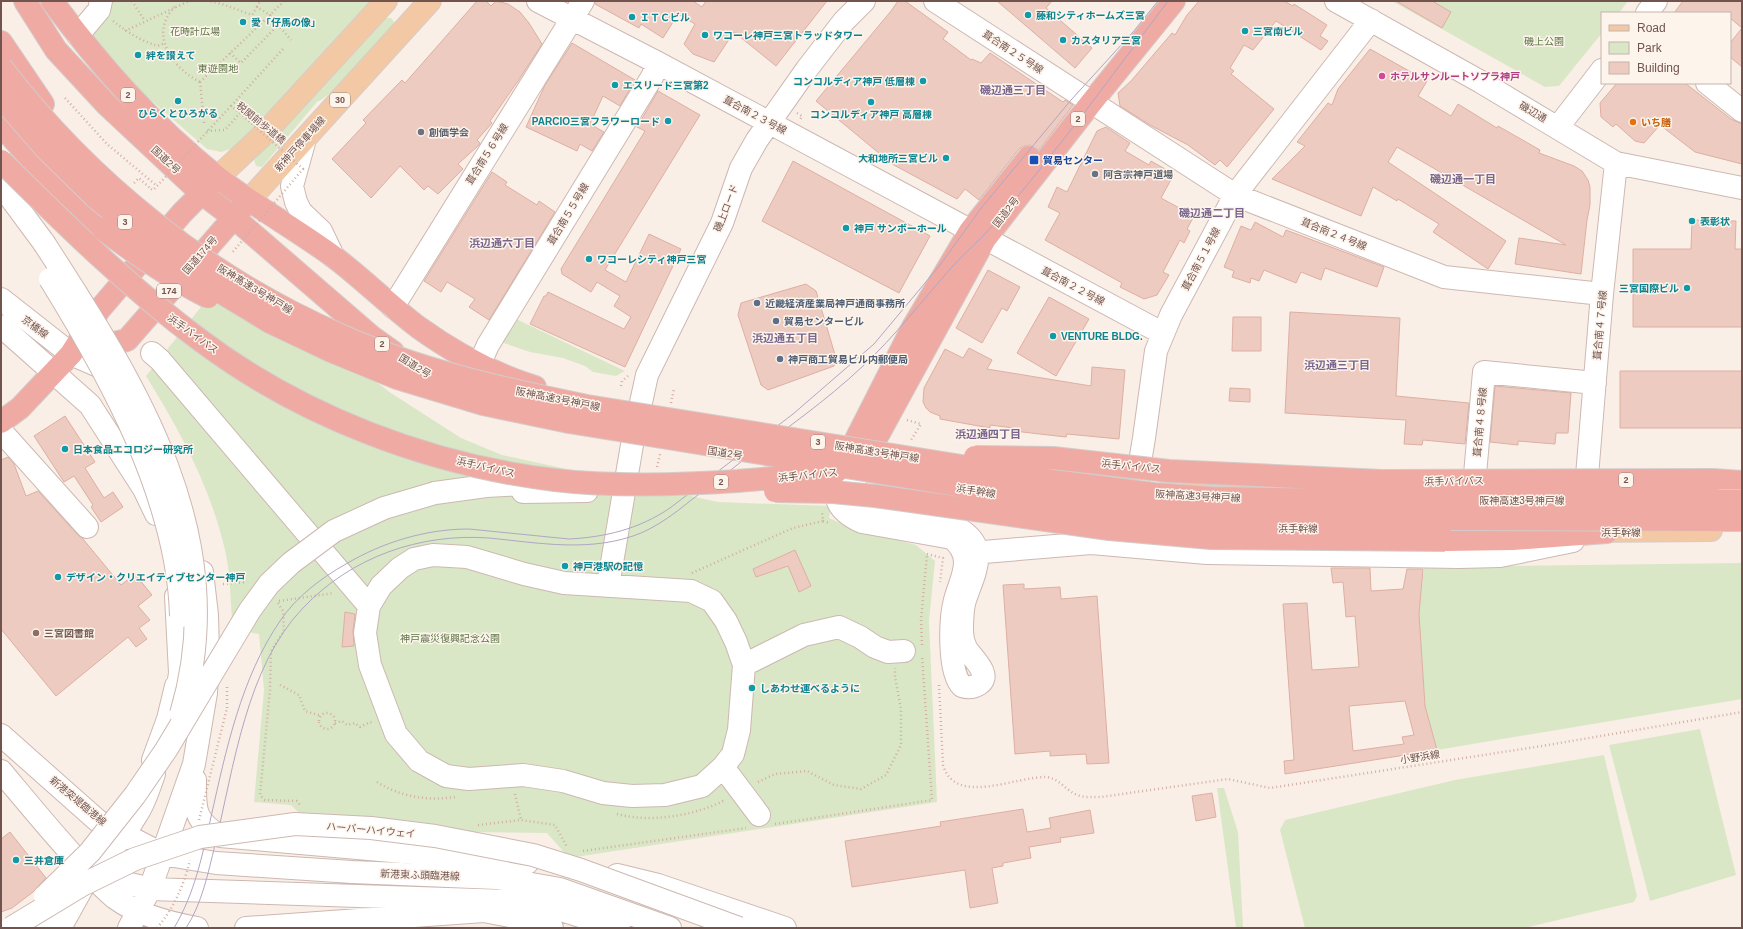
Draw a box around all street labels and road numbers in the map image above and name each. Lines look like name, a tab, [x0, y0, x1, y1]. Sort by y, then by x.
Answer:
street label: 葺合南２５号線	[981, 28, 1045, 76]
road number: 2	[121, 88, 135, 102]
road number: 30	[330, 93, 350, 107]
street label: 葺合南２３号線	[722, 94, 788, 136]
street label: 税関前歩道橋	[234, 100, 288, 146]
street label: 磯辺通	[1517, 100, 1549, 124]
road number: 2	[1071, 112, 1085, 126]
street label: 新神戸停車場線	[272, 114, 328, 174]
street label: 葺合南５６号線	[464, 121, 510, 187]
street label: 国道2号	[149, 144, 183, 176]
street label: 葺合南５５号線	[545, 181, 591, 247]
street label: 磯上ロード	[712, 183, 740, 233]
street label: 国道2号	[991, 195, 1021, 229]
road number: 3	[118, 215, 132, 229]
street label: 葺合南２４号線	[1299, 216, 1369, 252]
street label: 葺合南５１号線	[1180, 226, 1222, 292]
street label: 国道174号	[181, 234, 219, 276]
street label: 阪神高速3号神戸線	[215, 262, 295, 316]
street label: 葺合南２２号線	[1040, 265, 1106, 307]
road number: 174	[157, 284, 181, 298]
street label: 葺合南４７号線	[1591, 290, 1609, 360]
street label: 浜手バイパス	[166, 312, 220, 356]
street label: 京橋線	[20, 314, 50, 340]
road number: 2	[375, 337, 389, 351]
street label: 国道2号	[397, 352, 433, 380]
street label: 阪神高速3号神戸線	[515, 385, 601, 413]
street label: 葺合南４８号線	[1471, 387, 1489, 457]
road number: 3	[811, 435, 825, 449]
street label: 阪神高速3号神戸線	[834, 440, 920, 464]
street label: 国道2号	[707, 445, 743, 461]
street label: 浜手バイパス	[456, 455, 516, 479]
street label: 浜手バイパス	[1101, 457, 1161, 475]
street label: 浜手バイパス	[778, 466, 838, 484]
road number: 2	[1619, 473, 1633, 487]
road number: 2	[714, 475, 728, 489]
street label: 浜手バイパス	[1424, 475, 1484, 487]
street label: 浜手幹線	[955, 482, 997, 500]
street label: 阪神高速3号神戸線	[1155, 488, 1241, 504]
street label: 阪神高速3号神戸線	[1479, 495, 1565, 506]
street label: 浜手幹線	[1278, 523, 1318, 534]
street label: 浜手幹線	[1601, 527, 1641, 538]
street label: 小野浜線	[1399, 748, 1441, 766]
street label: 新港突堤臨港線	[48, 774, 108, 828]
street label: ハーバーハイウェイ	[326, 821, 416, 839]
street label: 新港東ふ頭臨港線	[380, 868, 460, 882]

